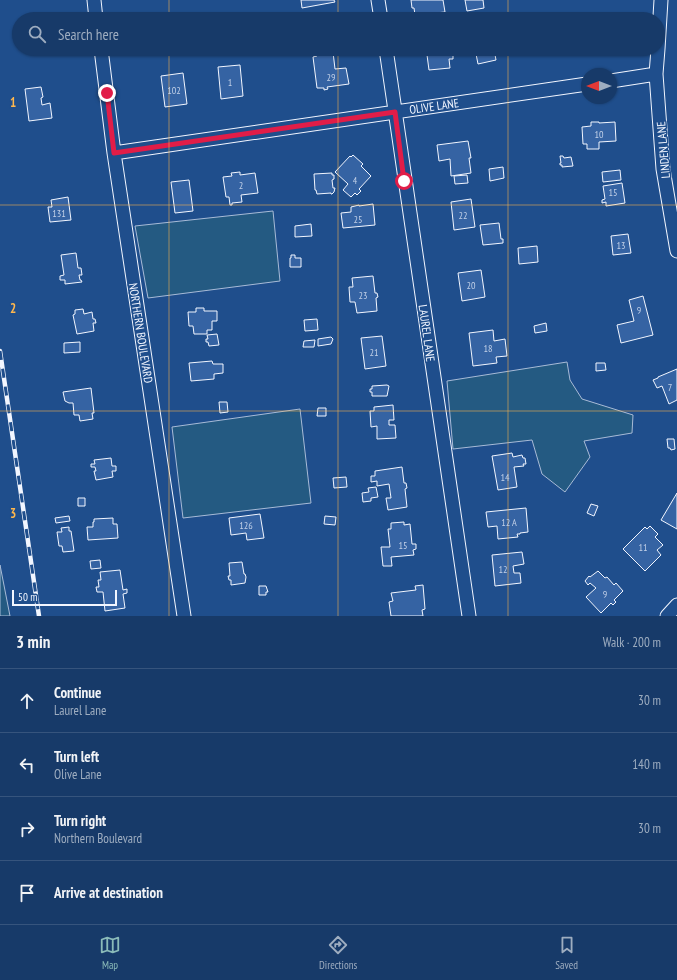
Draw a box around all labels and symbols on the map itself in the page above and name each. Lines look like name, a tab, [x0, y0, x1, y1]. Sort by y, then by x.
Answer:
north arrow	[581, 68, 617, 104]
house number: 29	[327, 71, 336, 84]
house number: 1	[228, 76, 232, 89]
route end	[98, 84, 116, 102]
house number: 102	[167, 84, 181, 97]
text: 1	[10, 94, 16, 111]
street label: OLIVE LANE	[408, 95, 460, 117]
street label: LINDEN LANE	[653, 121, 673, 179]
house number: 10	[595, 128, 604, 141]
route start	[395, 172, 413, 190]
house number: 4	[353, 174, 358, 187]
house number: 2	[239, 179, 243, 192]
house number: 15	[609, 186, 618, 199]
house number: 131	[52, 207, 66, 220]
house number: 22	[459, 209, 468, 222]
house number: 25	[354, 213, 363, 226]
house number: 13	[617, 239, 626, 252]
house number: 20	[467, 279, 476, 292]
street label: NORTHERN BOULEVARD	[126, 282, 156, 384]
house number: 23	[359, 289, 368, 302]
text: 2	[10, 300, 16, 317]
street label: LAUREL LANE	[416, 304, 438, 362]
house number: 9	[637, 304, 641, 317]
house number: 18	[484, 342, 493, 355]
house number: 21	[370, 346, 379, 359]
house number: 7	[668, 381, 672, 394]
house number: 14	[501, 471, 510, 484]
text: 3	[10, 505, 16, 522]
house number: 12 A	[501, 516, 517, 529]
house number: 126	[239, 519, 253, 532]
house number: 15	[399, 539, 408, 552]
house number: 11	[639, 541, 648, 554]
house number: 12	[499, 563, 508, 576]
scale bar	[12, 588, 117, 607]
house number: 9	[603, 588, 607, 601]

